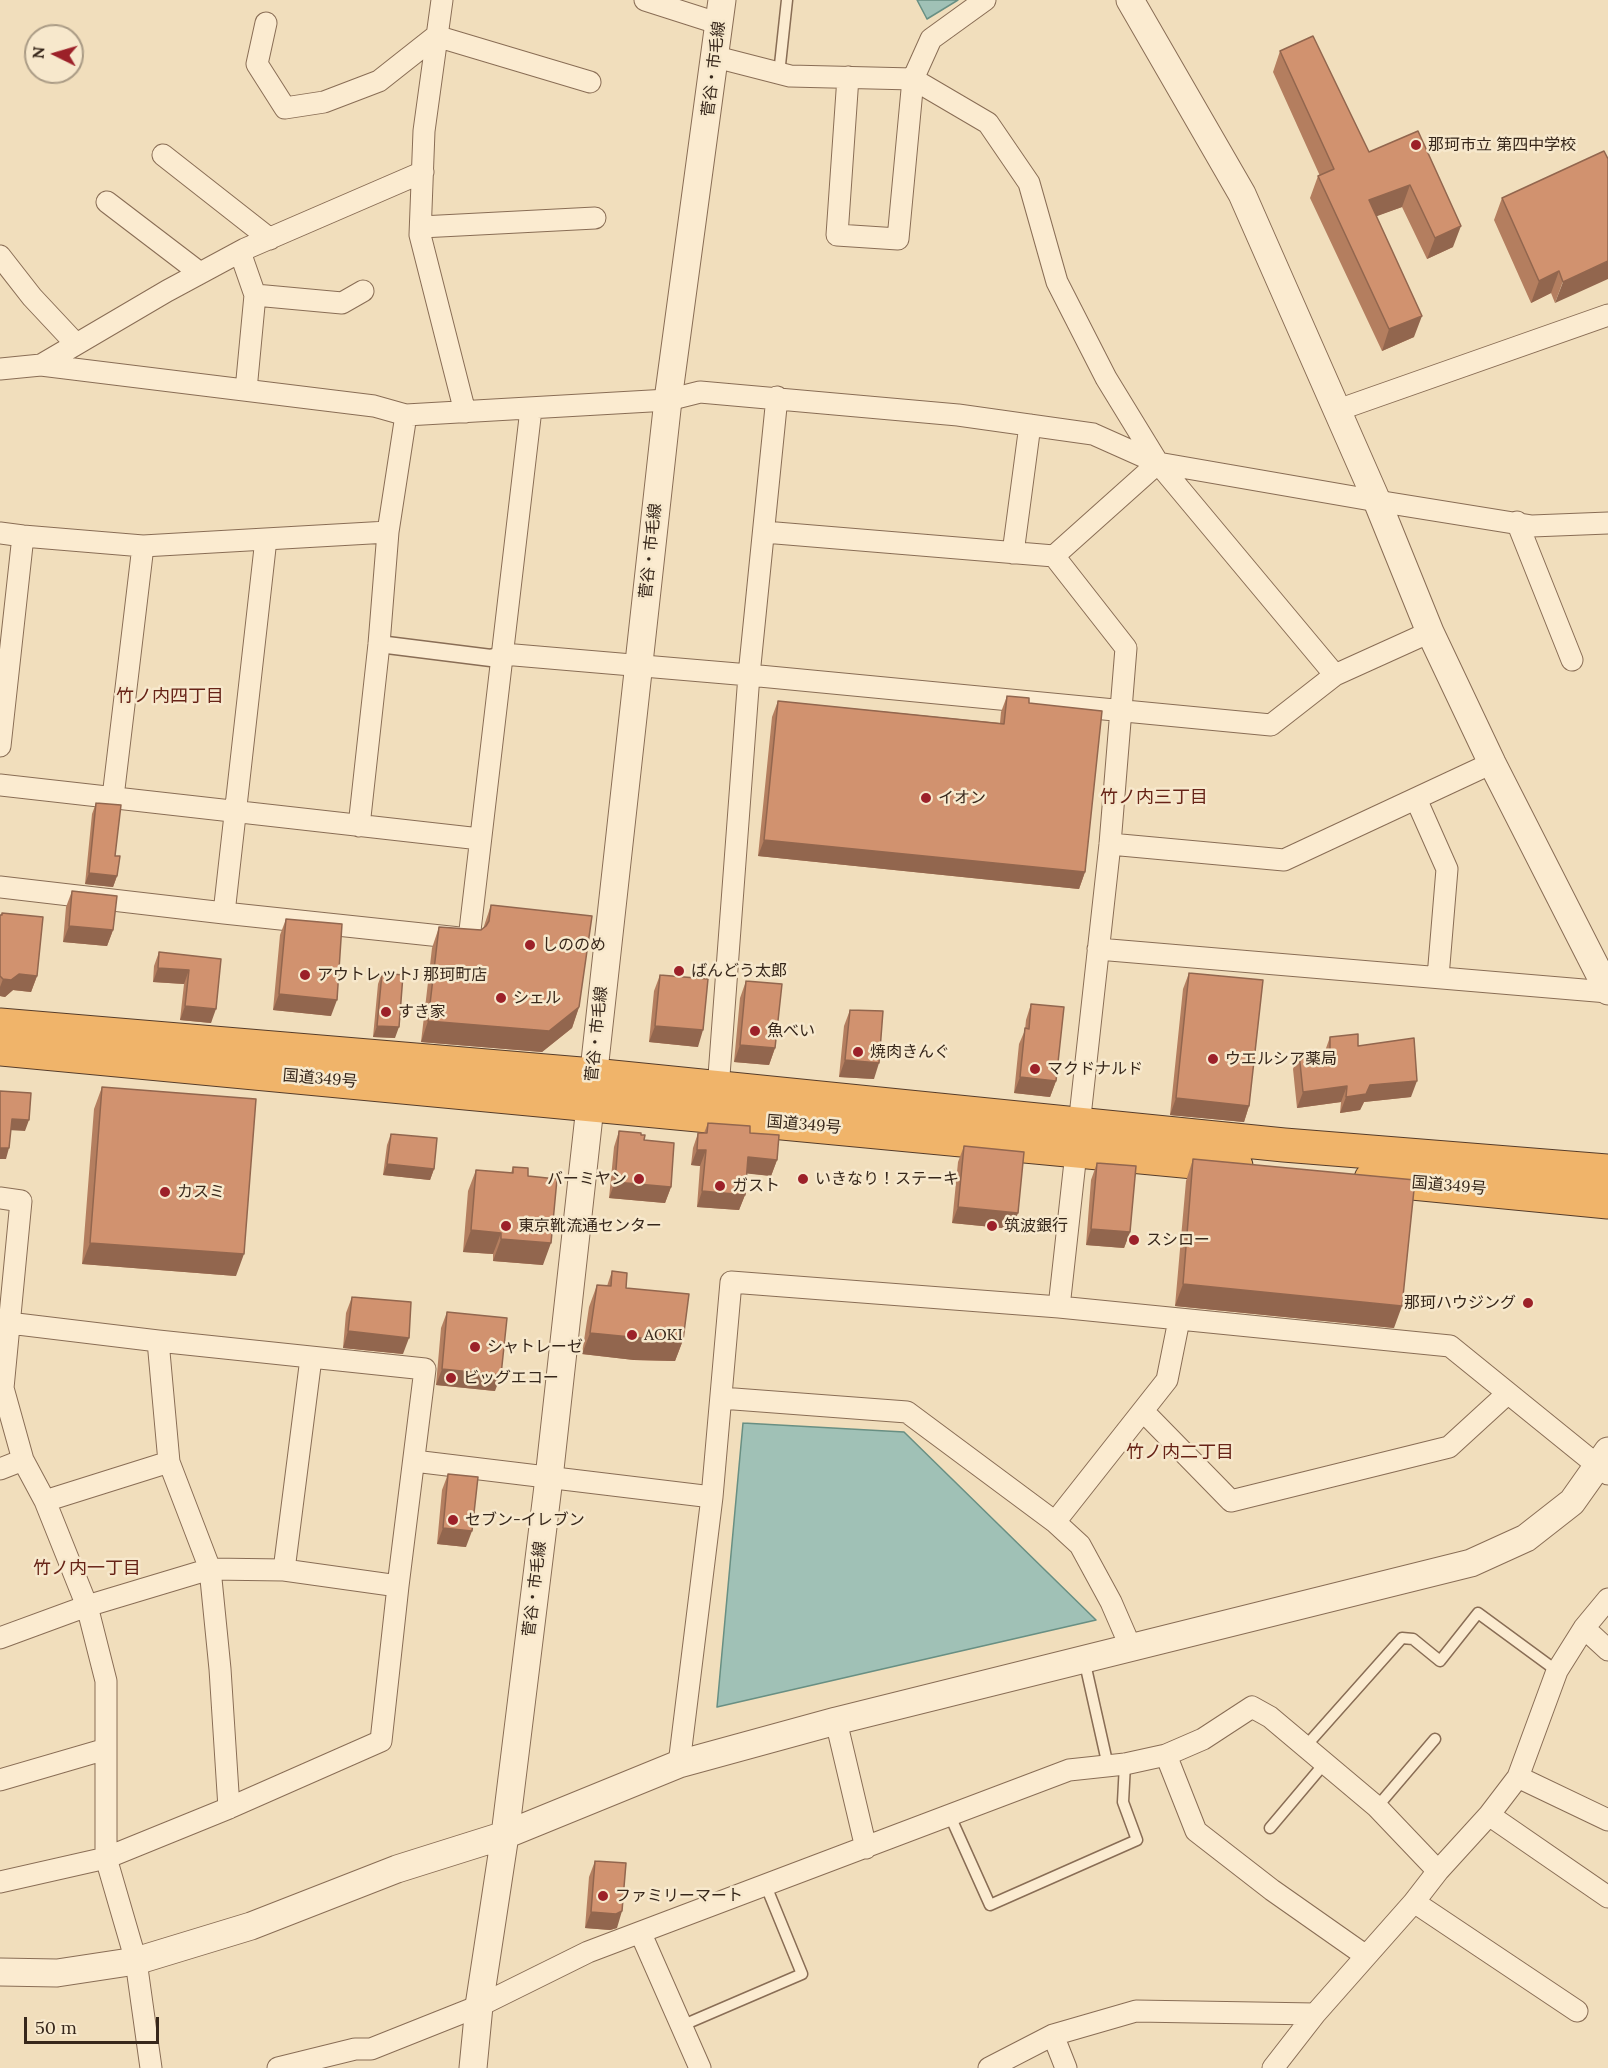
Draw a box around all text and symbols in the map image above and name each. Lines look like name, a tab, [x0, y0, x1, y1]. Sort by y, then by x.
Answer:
street label: 菅谷・市毛線	[699, 20, 729, 118]
north arrow	[24, 24, 84, 84]
text: N	[28, 46, 49, 60]
place label: 那珂市立 第四中学校	[1428, 135, 1576, 155]
marker: 那珂市立 第四中学校	[1409, 138, 1423, 152]
street label: 菅谷・市毛線	[636, 502, 666, 600]
district label: 竹ノ内四丁目	[116, 686, 224, 708]
district label: 竹ノ内三丁目	[1100, 787, 1208, 809]
place label: イオン	[938, 788, 986, 808]
marker: イオン	[919, 791, 933, 805]
place label: しののめ	[542, 935, 606, 955]
marker: しののめ	[523, 938, 537, 952]
place label: ばんどう太郎	[691, 961, 787, 981]
marker: ばんどう太郎	[672, 964, 686, 978]
place label: アウトレットJ 那珂町店	[317, 965, 487, 985]
marker: アウトレットJ 那珂町店	[298, 968, 312, 982]
street label: 菅谷・市毛線	[582, 985, 612, 1083]
place label: シェル	[513, 988, 561, 1008]
marker: シェル	[494, 991, 508, 1005]
place label: すき家	[398, 1002, 446, 1022]
marker: すき家	[379, 1005, 393, 1019]
place label: 魚べい	[767, 1021, 815, 1041]
marker: 魚べい	[748, 1024, 762, 1038]
place label: 焼肉きんぐ	[870, 1042, 950, 1062]
marker: 焼肉きんぐ	[851, 1045, 865, 1059]
place label: ウエルシア薬局	[1225, 1049, 1337, 1069]
marker: ウエルシア薬局	[1206, 1052, 1220, 1066]
place label: マクドナルド	[1047, 1059, 1143, 1079]
marker: マクドナルド	[1028, 1062, 1042, 1076]
street label: 国道349号	[282, 1066, 358, 1092]
street label: 国道349号	[766, 1112, 842, 1138]
place label: バーミヤン	[547, 1169, 627, 1189]
place label: いきなり！ステーキ	[815, 1169, 959, 1189]
marker: バーミヤン	[632, 1172, 646, 1186]
marker: いきなり！ステーキ	[796, 1172, 810, 1186]
street label: 国道349号	[1411, 1173, 1487, 1199]
place label: ガスト	[732, 1176, 780, 1196]
marker: ガスト	[713, 1179, 727, 1193]
place label: カスミ	[177, 1182, 225, 1202]
marker: カスミ	[158, 1185, 172, 1199]
place label: 東京靴流通センター	[518, 1216, 662, 1236]
place label: 筑波銀行	[1004, 1216, 1068, 1236]
marker: 東京靴流通センター	[499, 1219, 513, 1233]
marker: 筑波銀行	[985, 1219, 999, 1233]
place label: スシロー	[1146, 1230, 1210, 1250]
marker: スシロー	[1127, 1233, 1141, 1247]
place label: 那珂ハウジング	[1404, 1293, 1516, 1313]
marker: 那珂ハウジング	[1521, 1296, 1535, 1310]
place label: AOKI	[644, 1325, 683, 1345]
marker: AOKI	[625, 1328, 639, 1342]
place label: シャトレーゼ	[487, 1337, 583, 1357]
marker: シャトレーゼ	[468, 1340, 482, 1354]
place label: ビッグエコー	[463, 1368, 559, 1388]
marker: ビッグエコー	[444, 1371, 458, 1385]
district label: 竹ノ内二丁目	[1126, 1442, 1234, 1464]
place label: セブン-イレブン	[465, 1510, 585, 1530]
marker: セブン-イレブン	[446, 1513, 460, 1527]
street label: 菅谷・市毛線	[520, 1540, 550, 1638]
district label: 竹ノ内一丁目	[33, 1558, 141, 1580]
place label: ファミリーマート	[615, 1886, 743, 1906]
marker: ファミリーマート	[596, 1889, 610, 1903]
scale bar	[27, 2005, 162, 2043]
text: 50 m	[35, 2016, 77, 2039]

